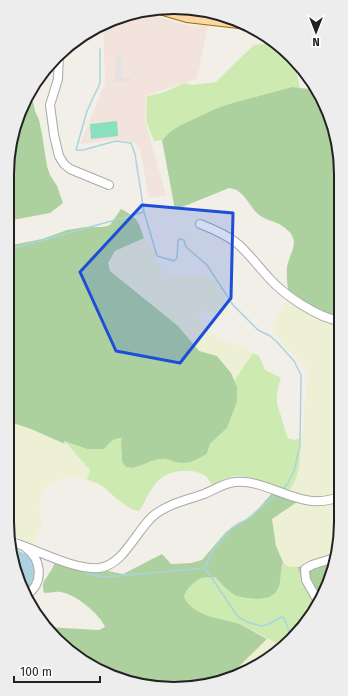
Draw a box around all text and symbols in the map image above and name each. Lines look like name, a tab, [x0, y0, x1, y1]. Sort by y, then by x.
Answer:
north arrow	[296, 12, 336, 52]
text: N	[312, 35, 320, 48]
scale bar	[14, 658, 100, 684]
text: 100 m	[20, 665, 52, 679]

